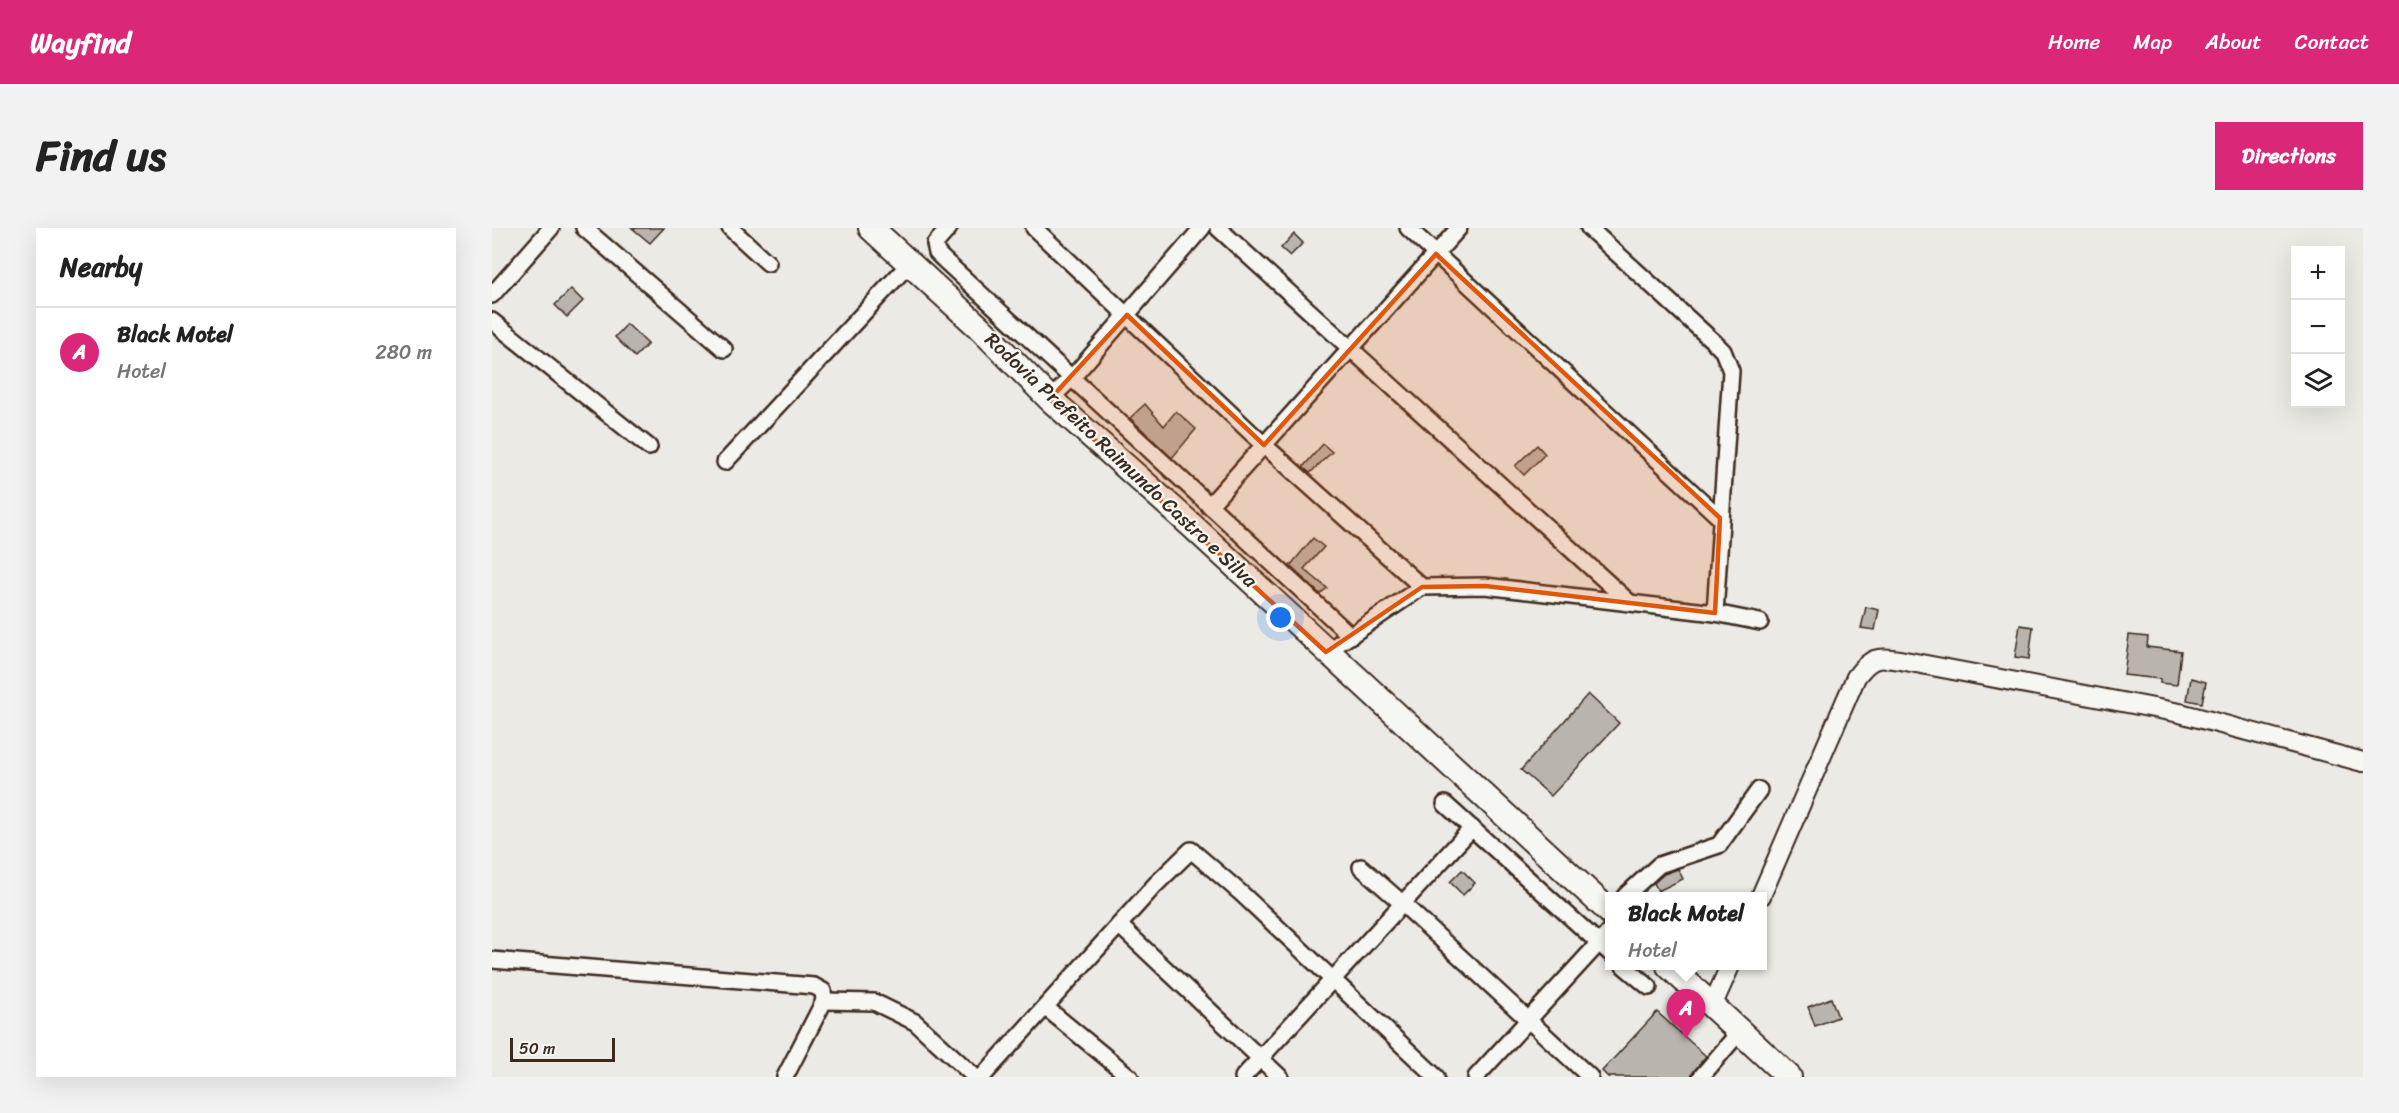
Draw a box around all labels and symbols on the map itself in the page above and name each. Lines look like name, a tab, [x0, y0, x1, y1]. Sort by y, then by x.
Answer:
street label: Rodovia Prefeito Raimundo Castro e Silva	[976, 323, 1266, 597]
your location	[1266, 603, 1295, 632]
pin: A	[1666, 990, 1706, 1039]
scale bar	[510, 1035, 615, 1062]

